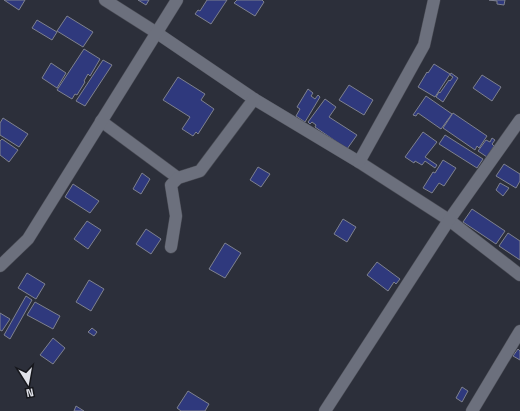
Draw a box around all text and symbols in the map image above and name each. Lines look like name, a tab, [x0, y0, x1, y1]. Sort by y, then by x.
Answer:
north arrow	[8, 363, 48, 403]
text: N	[25, 385, 35, 400]

